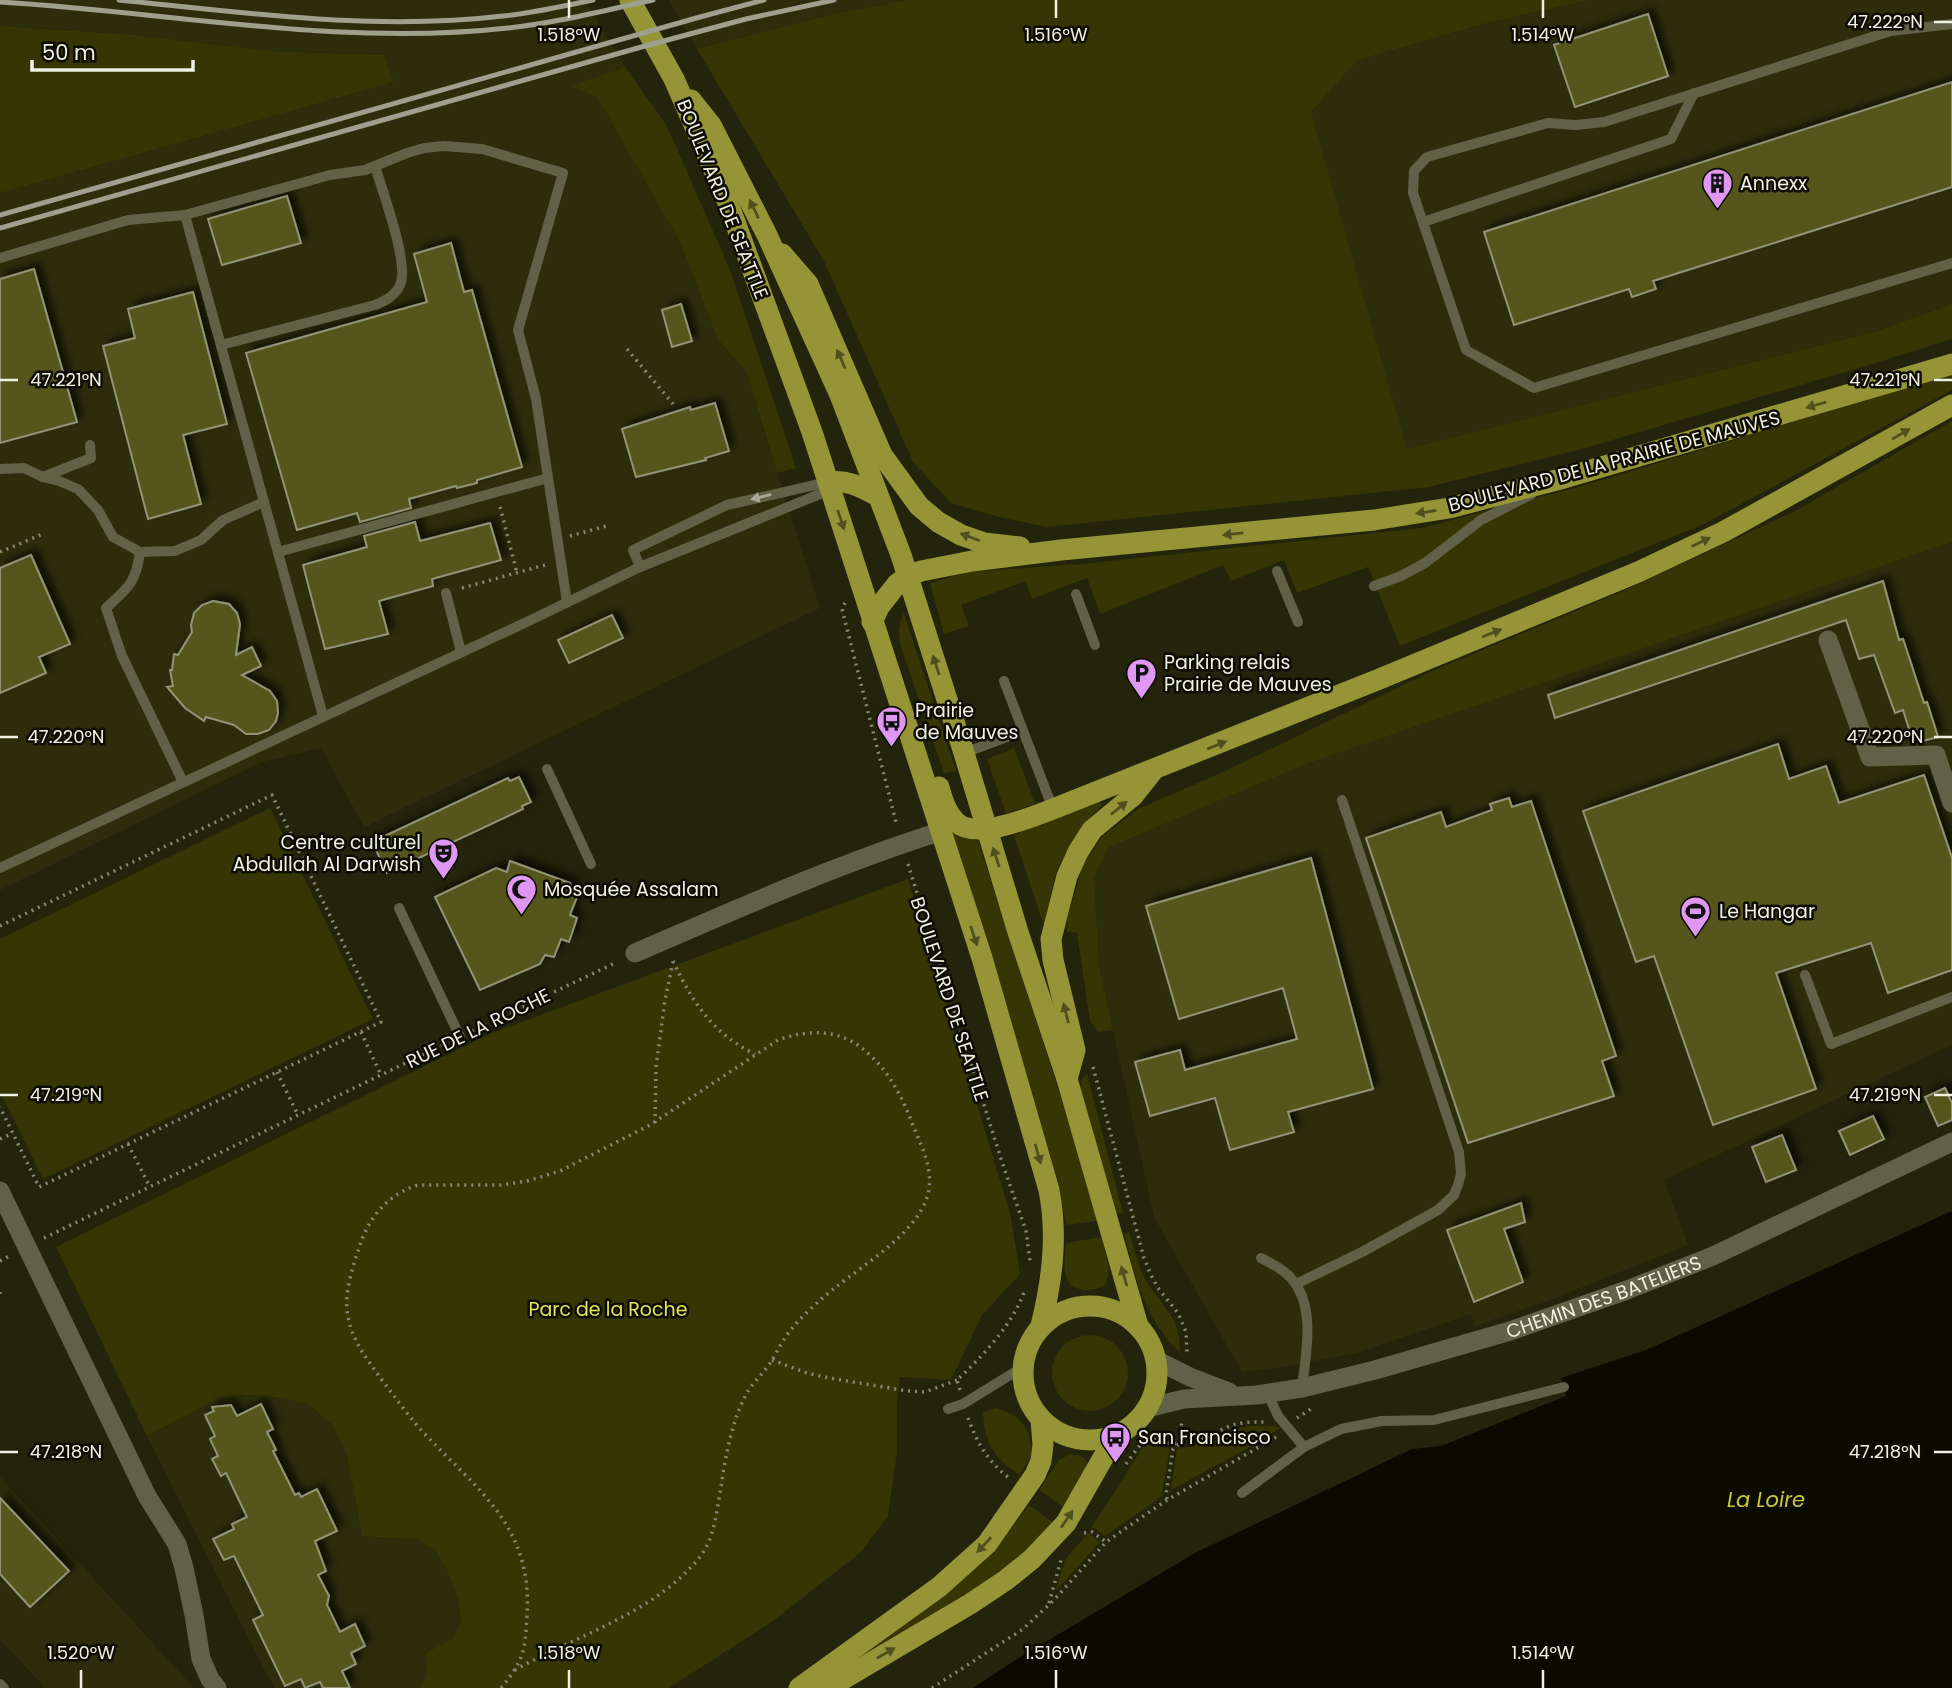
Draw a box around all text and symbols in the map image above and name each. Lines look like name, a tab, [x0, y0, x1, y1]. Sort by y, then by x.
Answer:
text: 47.222°N	[1847, 9, 1923, 34]
text: 1.518°W	[538, 22, 601, 47]
text: 1.516°W	[1025, 22, 1088, 47]
text: 1.514°W	[1512, 22, 1575, 47]
scale bar	[32, 28, 192, 72]
text: 50 m	[42, 38, 96, 67]
street label: BOULEVARD DE SEATTLE	[670, 95, 775, 303]
building icon: Annexx	[1700, 166, 1734, 210]
place label: Annexx	[1740, 170, 1807, 197]
one-way arrow	[748, 199, 759, 219]
one-way arrow	[835, 349, 847, 369]
text: 47.221°N	[30, 367, 102, 392]
text: 47.221°N	[1849, 367, 1921, 392]
one-way arrow	[1805, 400, 1826, 410]
street label: BOULEVARD DE LA PRAIRIE DE MAUVES	[1445, 404, 1783, 519]
one-way arrow	[1891, 428, 1910, 440]
one-way arrow	[750, 492, 772, 503]
one-way arrow	[1415, 507, 1437, 518]
one-way arrow	[836, 510, 847, 531]
one-way arrow	[1222, 529, 1244, 540]
one-way arrow	[959, 532, 980, 543]
one-way arrow	[1691, 537, 1711, 548]
one-way arrow	[1482, 627, 1503, 638]
place label: Parking relais Prairie de Mauves	[1164, 649, 1332, 698]
one-way arrow	[930, 654, 941, 675]
parking icon: Parking relais Prairie de Mauves	[1124, 656, 1158, 700]
place label: Prairie de Mauves	[915, 697, 1018, 746]
bus stop icon: Prairie de Mauves	[875, 704, 909, 748]
text: 47.220°N	[28, 724, 104, 749]
text: 47.220°N	[1847, 724, 1923, 749]
one-way arrow	[1206, 739, 1227, 750]
one-way arrow	[1109, 800, 1127, 815]
place label: Centre culturel Abdullah Al Darwish	[233, 829, 421, 878]
theatre icon: Centre culturel Abdullah Al Darwish	[427, 836, 461, 880]
one-way arrow	[990, 846, 1000, 867]
mosque icon: Mosquée Assalam	[504, 872, 538, 916]
place label: Mosquée Assalam	[544, 876, 719, 903]
street label: BOULEVARD DE SEATTLE	[904, 893, 995, 1105]
sports icon: Le Hangar	[1679, 894, 1713, 938]
place label: Le Hangar	[1719, 898, 1815, 925]
one-way arrow	[969, 925, 980, 946]
street label: RUE DE LA ROCHE	[401, 982, 555, 1075]
one-way arrow	[1060, 1002, 1071, 1024]
text: 47.219°N	[30, 1082, 102, 1107]
text: 47.219°N	[1849, 1082, 1921, 1107]
one-way arrow	[1034, 1144, 1044, 1165]
street label: CHEMIN DES BATELIERS	[1502, 1249, 1705, 1345]
one-way arrow	[1118, 1265, 1128, 1286]
park label: Parc de la Roche	[528, 1296, 688, 1323]
bus stop icon: San Francisco	[1098, 1420, 1132, 1464]
place label: San Francisco	[1138, 1424, 1271, 1451]
text: 47.218°N	[30, 1439, 102, 1464]
text: 47.218°N	[1849, 1439, 1921, 1464]
water label: La Loire	[1727, 1485, 1805, 1514]
one-way arrow	[1060, 1510, 1074, 1528]
one-way arrow	[976, 1536, 992, 1554]
text: 1.520°W	[47, 1640, 115, 1665]
text: 1.518°W	[538, 1640, 601, 1665]
text: 1.516°W	[1025, 1640, 1088, 1665]
text: 1.514°W	[1512, 1640, 1575, 1665]
one-way arrow	[877, 1647, 896, 1659]

